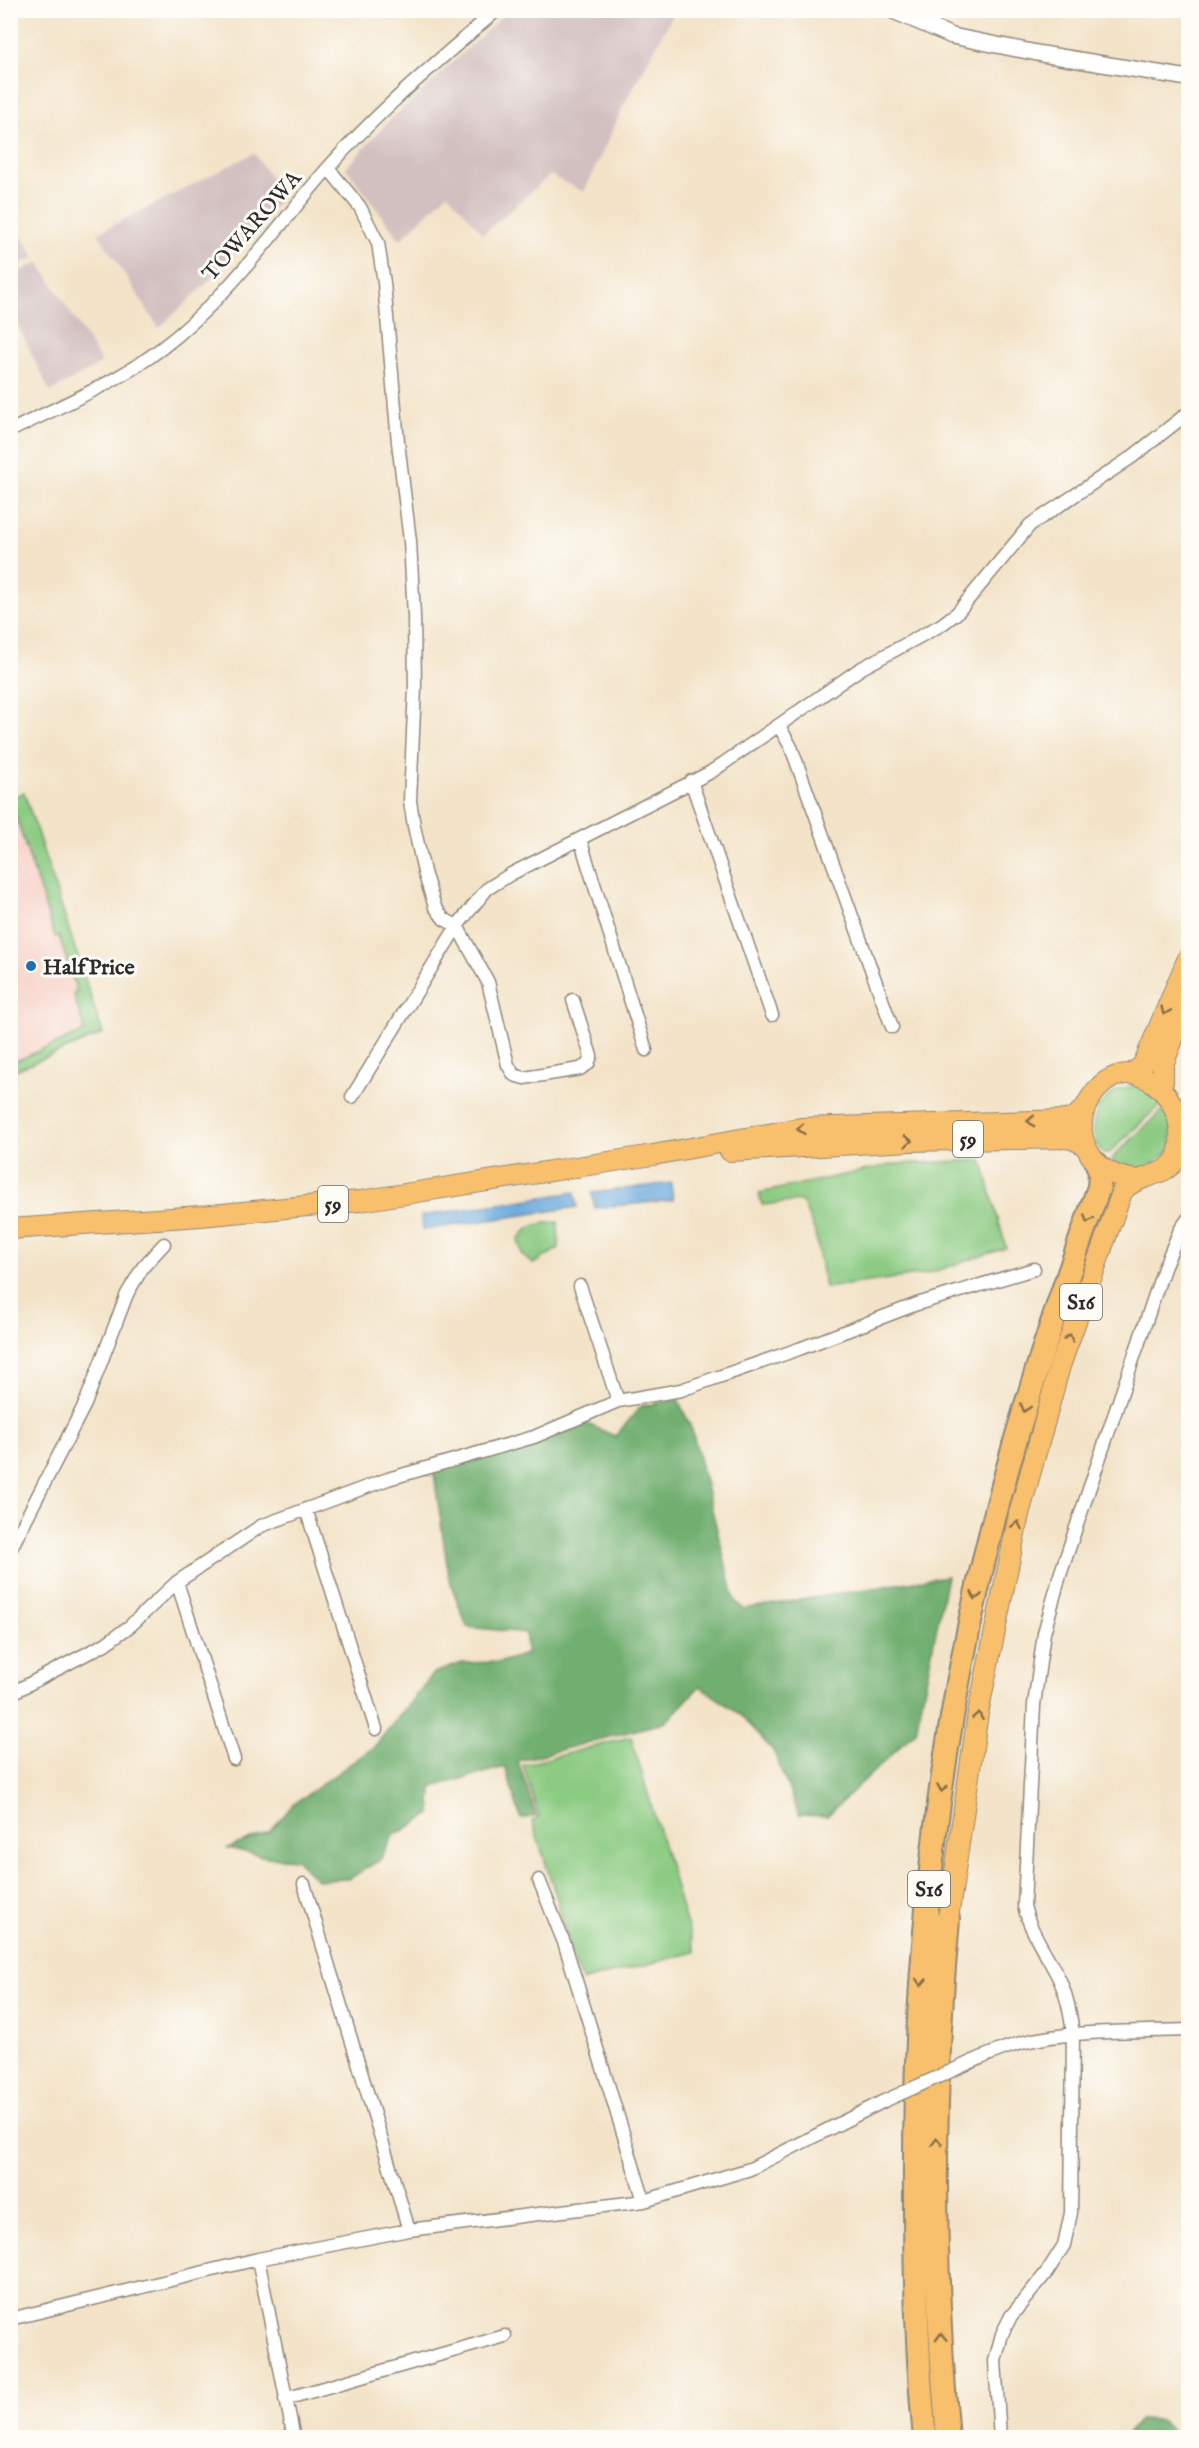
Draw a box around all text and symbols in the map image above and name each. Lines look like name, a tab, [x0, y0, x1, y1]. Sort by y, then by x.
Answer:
street label: TOWAROWA	[197, 164, 309, 288]
place label: HalfPrice	[43, 954, 135, 982]
marker: HalfPrice	[24, 959, 38, 973]
one-way arrow	[1160, 1005, 1172, 1016]
one-way arrow	[1026, 1115, 1035, 1127]
road number: 59	[953, 1121, 983, 1157]
one-way arrow	[796, 1122, 805, 1135]
one-way arrow	[903, 1134, 912, 1147]
road number: 59	[318, 1186, 348, 1222]
one-way arrow	[1082, 1213, 1095, 1224]
road number: S16	[1060, 1284, 1102, 1320]
one-way arrow	[1062, 1333, 1075, 1344]
one-way arrow	[1020, 1402, 1032, 1412]
one-way arrow	[1010, 1520, 1023, 1530]
one-way arrow	[971, 1591, 984, 1601]
one-way arrow	[971, 1711, 983, 1720]
one-way arrow	[936, 1783, 948, 1793]
road number: S16	[908, 1871, 950, 1907]
one-way arrow	[915, 1977, 928, 1986]
one-way arrow	[931, 2138, 943, 2147]
one-way arrow	[934, 2333, 947, 2342]

